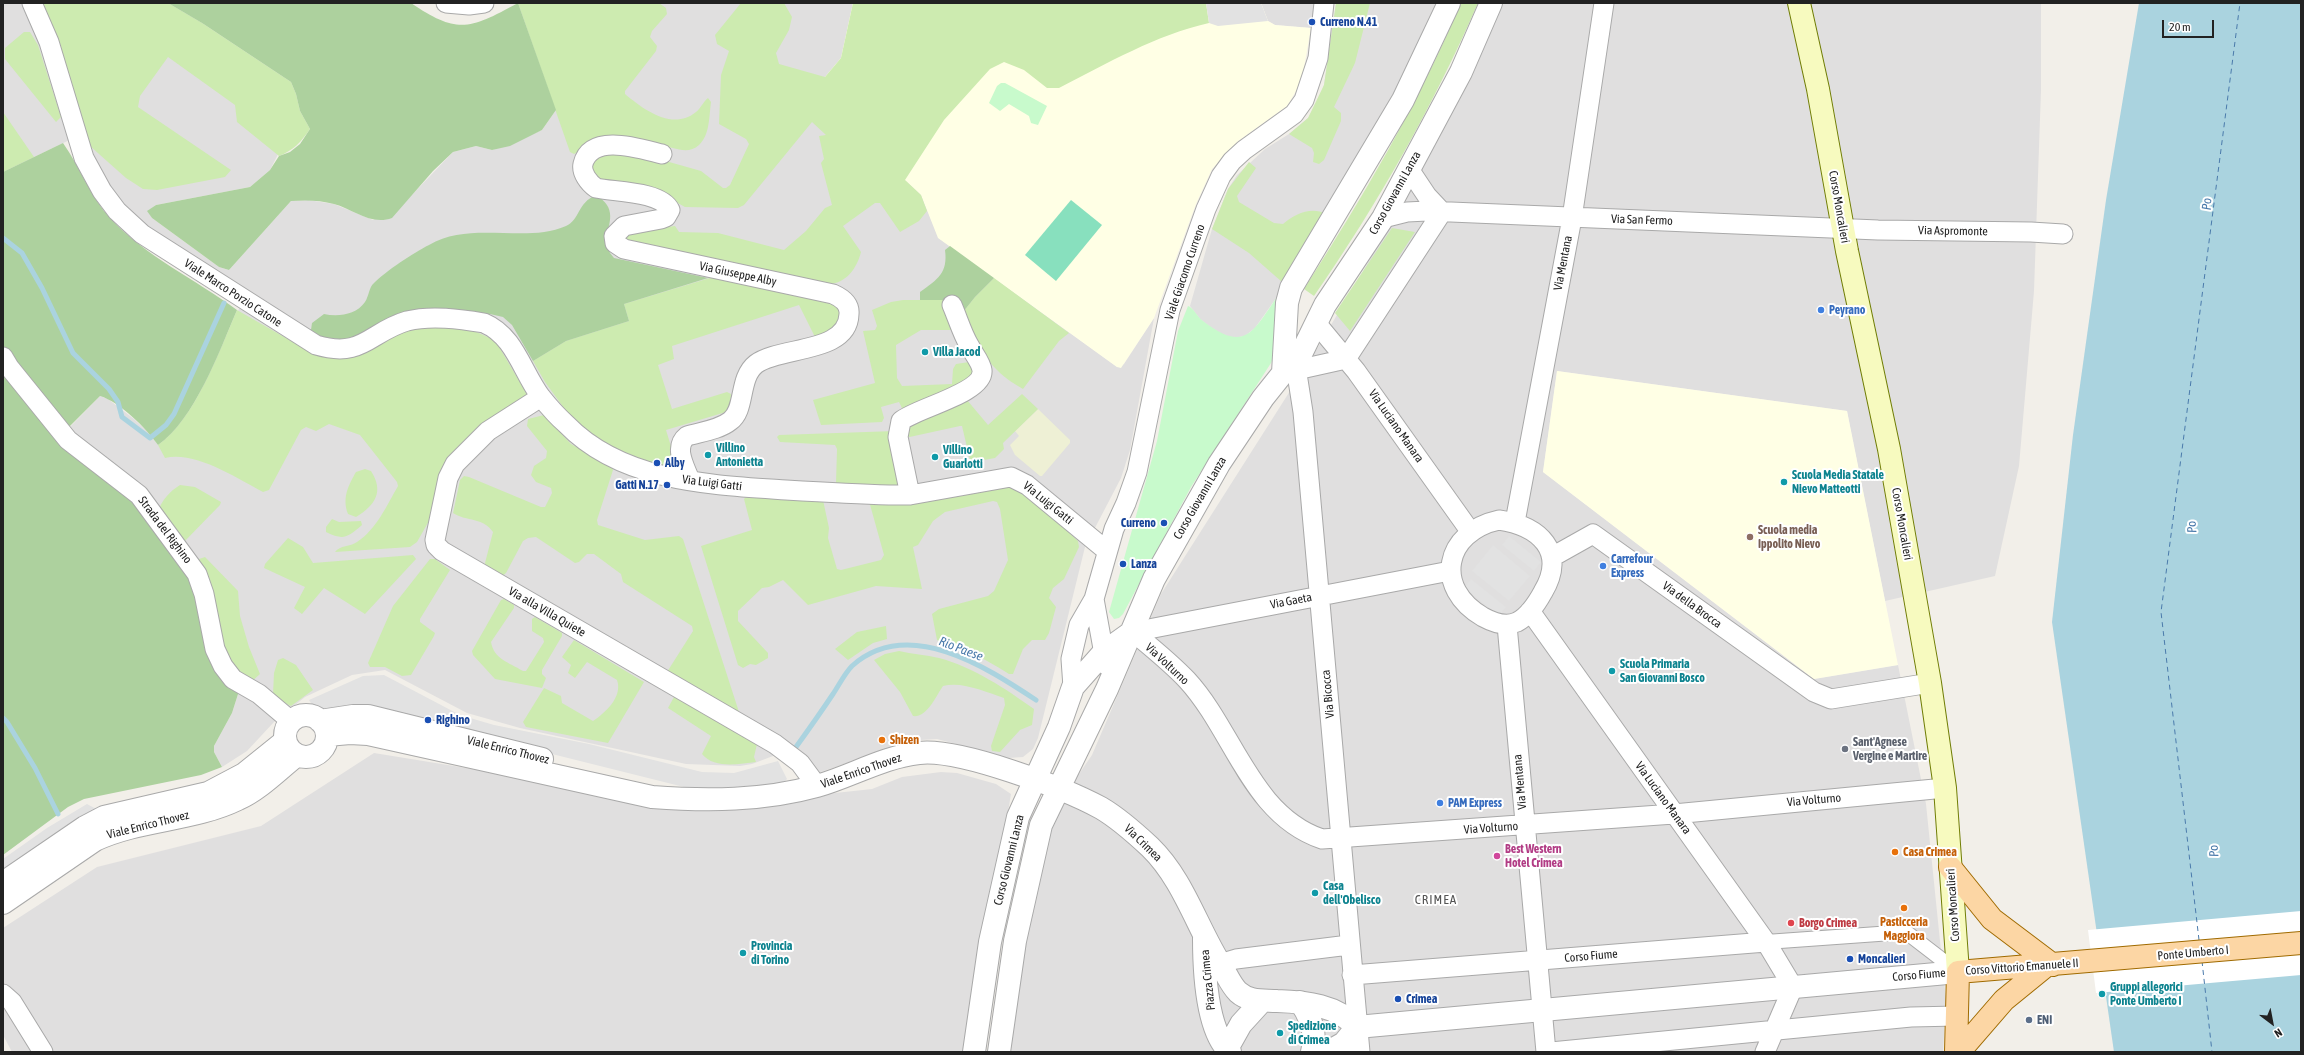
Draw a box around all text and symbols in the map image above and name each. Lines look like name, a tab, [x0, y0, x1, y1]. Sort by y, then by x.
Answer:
scale bar	[2164, 12, 2216, 38]
place label: Curreno N.41	[1320, 15, 1377, 29]
marker: Curreno N.41	[1307, 17, 1317, 27]
text: 20 m	[2169, 20, 2191, 34]
street label: Corso Giovanni Lanza	[1366, 149, 1424, 237]
street label: Corso Moncalieri	[1826, 170, 1852, 244]
water label: Po	[2199, 197, 2215, 211]
street label: Via San Fermo	[1611, 212, 1673, 228]
street label: Viale Giacomo Curreno	[1162, 222, 1208, 322]
street label: Via Aspromonte	[1918, 223, 1988, 239]
street label: Via Mentana	[1551, 234, 1575, 292]
street label: Viale Marco Porzio Catone	[181, 256, 285, 330]
street label: Via Giuseppe Alby	[698, 259, 778, 289]
place label: Peyrano	[1829, 303, 1865, 317]
marker: Peyrano	[1816, 305, 1826, 315]
place label: Villa Jacod	[933, 345, 980, 359]
marker: Villa Jacod	[920, 347, 930, 357]
street label: Via Luciano Manara	[1365, 387, 1427, 465]
place label: Villino Antonietta	[716, 441, 763, 469]
place label: Villino Guarlotti	[943, 443, 983, 471]
marker: Villino Antonietta	[703, 450, 713, 460]
marker: Villino Guarlotti	[930, 452, 940, 462]
street label: Corso Giovanni Lanza	[1170, 454, 1230, 542]
place label: Alby	[665, 456, 685, 470]
marker: Alby	[652, 458, 662, 468]
place label: Scuola Media Statale Nievo Matteotti	[1792, 468, 1884, 496]
street label: Via Luigi Gatti	[681, 472, 743, 494]
marker: Scuola Media Statale Nievo Matteotti	[1779, 477, 1789, 487]
place label: Gatti N.17	[615, 478, 659, 492]
street label: Via Luigi Gatti	[1020, 478, 1076, 528]
marker: Gatti N.17	[662, 480, 672, 490]
street label: Corso Moncalieri	[1889, 487, 1915, 561]
street label: Strada del Righino	[135, 494, 195, 566]
place label: Curreno	[1121, 516, 1156, 530]
marker: Curreno	[1159, 518, 1169, 528]
water label: Po	[2184, 520, 2200, 534]
place label: Scuola media Ippolito Nievo	[1758, 523, 1820, 551]
marker: Scuola media Ippolito Nievo	[1745, 532, 1755, 542]
place label: Carrefour Express	[1611, 552, 1653, 580]
place label: Lanza	[1131, 557, 1157, 571]
marker: Lanza	[1118, 559, 1128, 569]
marker: Carrefour Express	[1598, 561, 1608, 571]
street label: Via della Brocca	[1659, 579, 1725, 631]
street label: Via alla Villa Quiete	[506, 584, 588, 640]
street label: Via Gaeta	[1269, 590, 1313, 612]
water label: Rio Paese	[937, 633, 985, 665]
street label: Via Volturno	[1142, 640, 1192, 688]
place label: Scuola Primaria San Giovanni Bosco	[1620, 657, 1705, 685]
marker: Scuola Primaria San Giovanni Bosco	[1607, 666, 1617, 676]
street label: Via Bicocca	[1319, 669, 1337, 719]
place label: Righino	[436, 713, 470, 727]
marker: Righino	[423, 715, 433, 725]
street label: Viale Enrico Thovez	[465, 733, 551, 767]
place label: Shizen	[890, 733, 919, 747]
marker: Shizen	[877, 735, 887, 745]
place label: Sant'Agnese Vergine e Martire	[1853, 735, 1927, 763]
marker: Sant'Agnese Vergine e Martire	[1840, 744, 1850, 754]
street label: Viale Enrico Thovez	[819, 750, 903, 792]
street label: Via Mentana	[1510, 754, 1530, 810]
street label: Via Luciano Manara	[1632, 759, 1694, 837]
street label: Via Volturno	[1786, 790, 1842, 810]
place label: PAM Express	[1448, 796, 1502, 810]
marker: PAM Express	[1435, 798, 1445, 808]
street label: Viale Enrico Thovez	[105, 808, 191, 842]
street label: Corso Giovanni Lanza	[991, 813, 1027, 907]
street label: Via Volturno	[1463, 819, 1519, 837]
street label: Via Crimea	[1121, 821, 1165, 865]
place label: Best Western Hotel Crimea	[1505, 842, 1563, 870]
water label: Po	[2206, 844, 2222, 858]
place label: Casa Crimea	[1903, 845, 1957, 859]
marker: Casa Crimea	[1890, 847, 1900, 857]
marker: Best Western Hotel Crimea	[1492, 851, 1502, 861]
street label: Corso Moncalieri	[1943, 868, 1963, 942]
place label: Casa dell'Obelisco	[1323, 879, 1381, 907]
marker: Casa dell'Obelisco	[1310, 888, 1320, 898]
district label: CRIMEA	[1415, 892, 1457, 908]
marker: Pasticceria Maggiora	[1899, 903, 1909, 913]
place label: Pasticceria Maggiora	[1880, 915, 1928, 943]
place label: Borgo Crimea	[1799, 916, 1857, 930]
marker: Borgo Crimea	[1786, 918, 1796, 928]
place label: Provincia di Torino	[751, 939, 792, 967]
street label: Ponte Umberto I	[2157, 943, 2229, 963]
street label: Corso Fiume	[1564, 946, 1618, 966]
marker: Provincia di Torino	[738, 948, 748, 958]
street label: Piazza Crimea	[1198, 949, 1218, 1011]
place label: Moncalieri	[1858, 952, 1905, 966]
marker: Moncalieri	[1845, 954, 1855, 964]
street label: Corso Vittorio Emanuele II	[1965, 956, 2079, 978]
street label: Corso Fiume	[1892, 965, 1946, 985]
place label: Gruppi allegorici Ponte Umberto I	[2110, 980, 2183, 1008]
marker: Gruppi allegorici Ponte Umberto I	[2097, 989, 2107, 999]
place label: Crimea	[1406, 992, 1437, 1006]
marker: Crimea	[1393, 994, 1403, 1004]
north arrow	[2252, 1003, 2292, 1043]
place label: ENI	[2037, 1013, 2052, 1027]
marker: ENI	[2024, 1015, 2034, 1025]
place label: Spedizione di Crimea	[1288, 1019, 1337, 1047]
text: N	[2272, 1026, 2284, 1040]
marker: Spedizione di Crimea	[1275, 1028, 1285, 1038]

